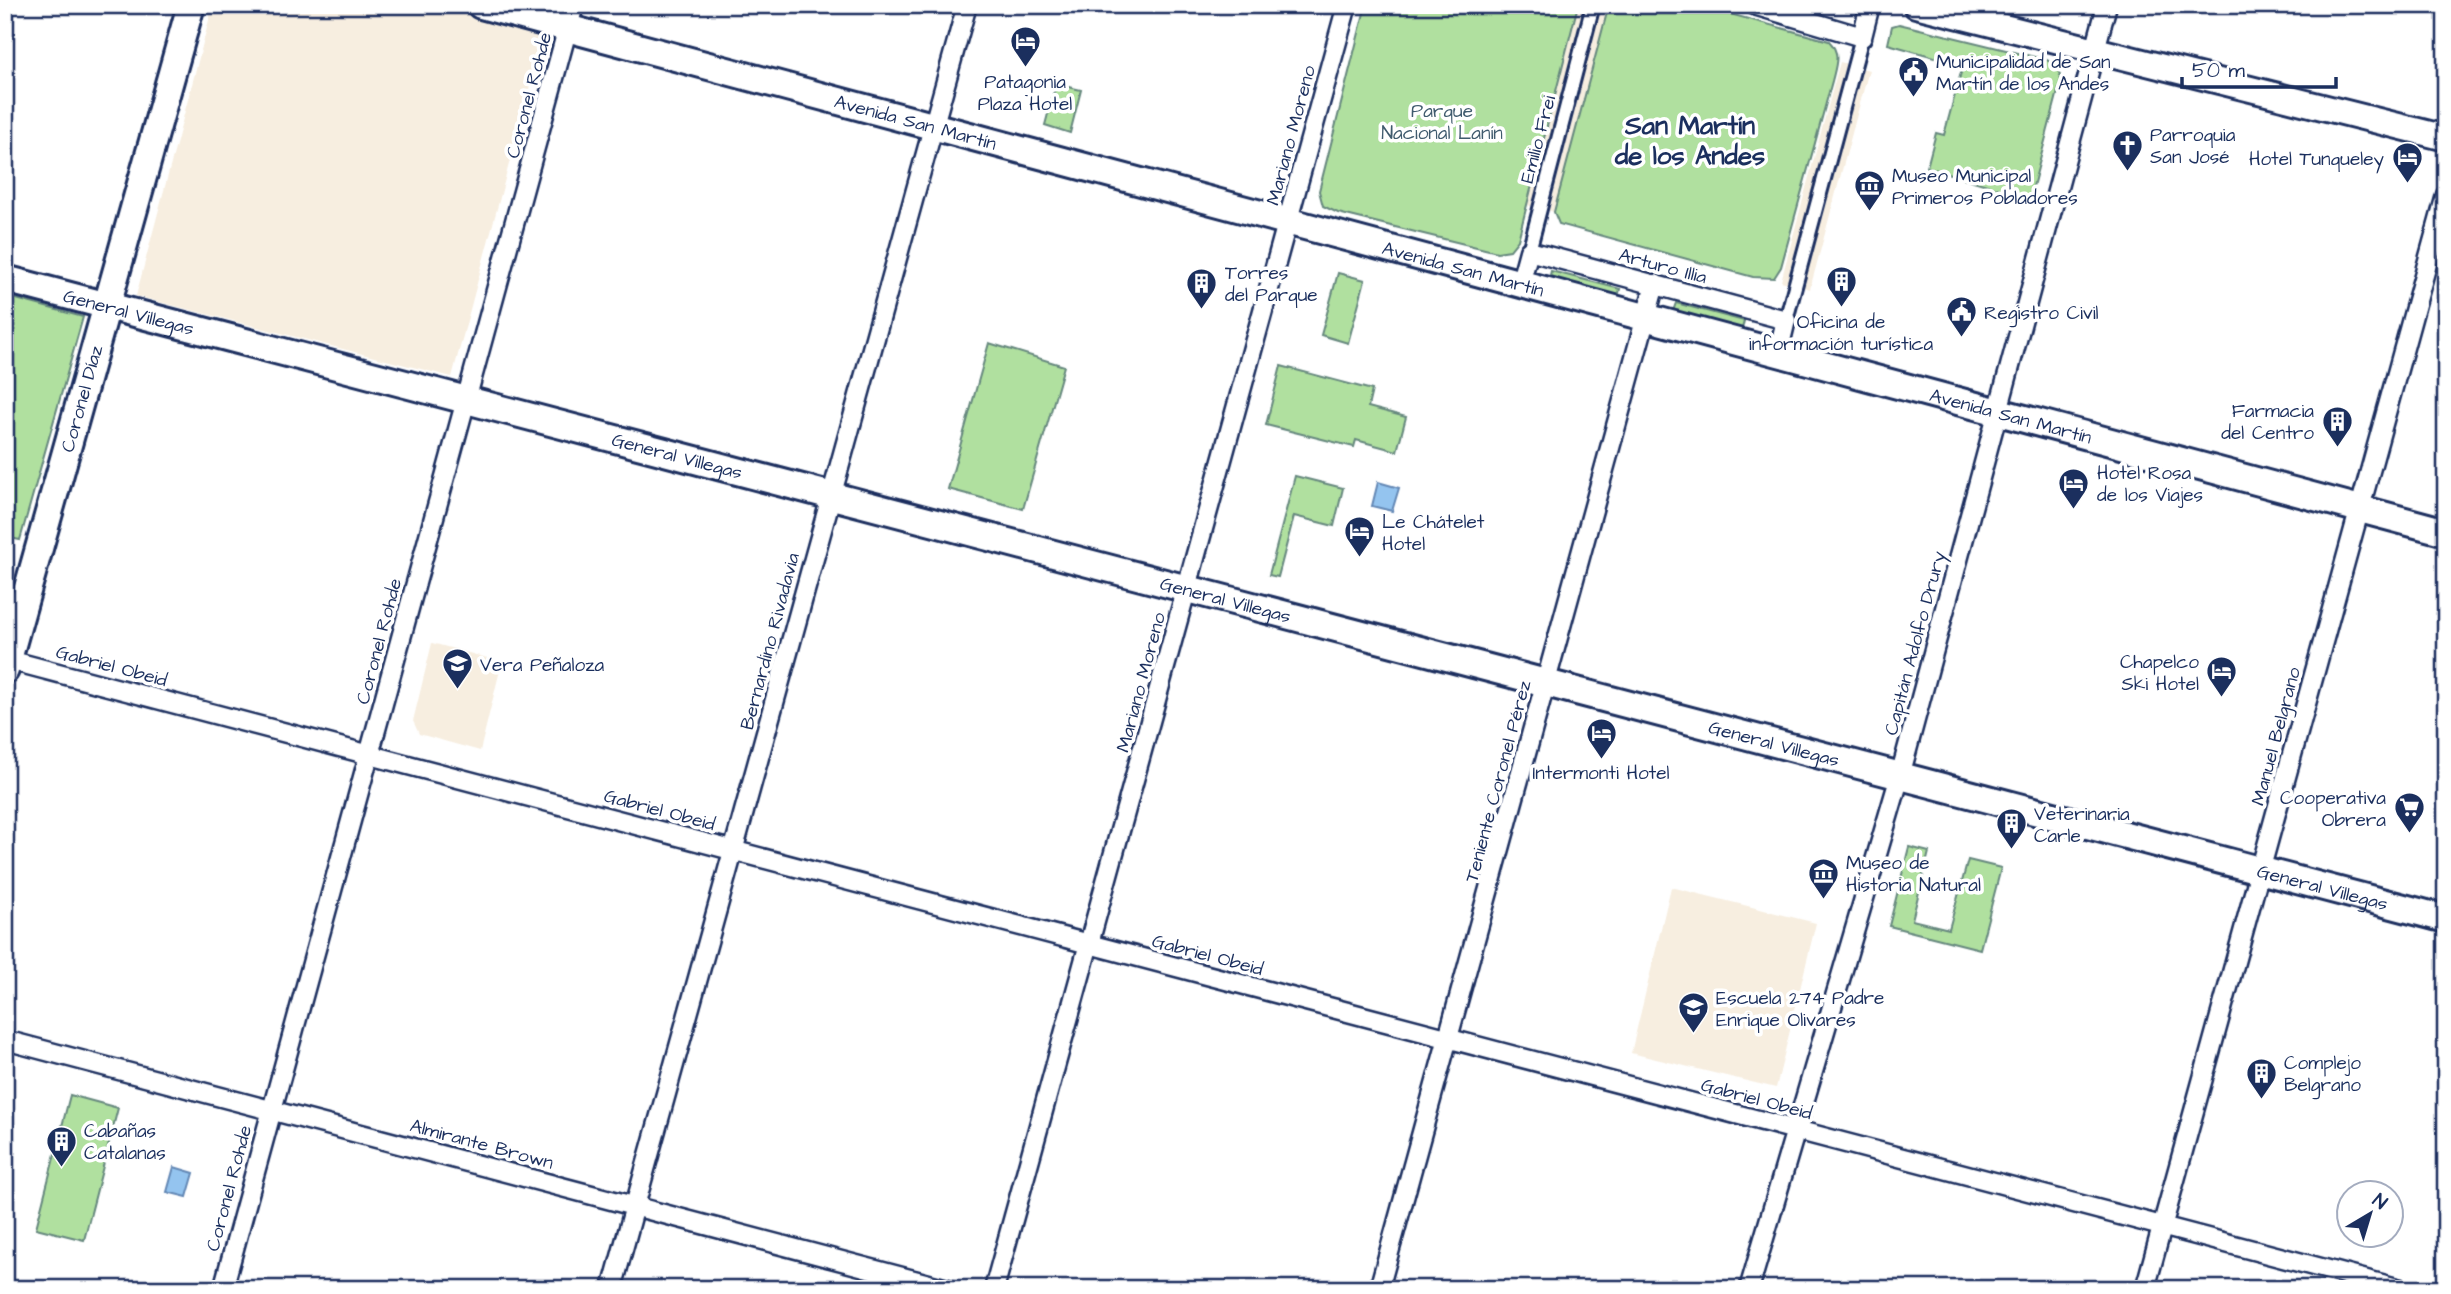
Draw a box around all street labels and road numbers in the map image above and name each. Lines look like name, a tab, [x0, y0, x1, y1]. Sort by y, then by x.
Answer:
street label: Coronel Rohde	[500, 29, 559, 161]
street label: Mariano Moreno	[1260, 62, 1323, 208]
street label: Avenida San Martín	[831, 88, 999, 158]
street label: Emilio Frei	[1514, 92, 1563, 186]
street label: Avenida San Martín	[1379, 235, 1547, 305]
street label: Arturo Illia	[1616, 242, 1710, 291]
street label: General Villegas	[60, 283, 197, 343]
street label: Coronel Díaz	[55, 342, 110, 455]
street label: Avenida San Martín	[1927, 382, 2095, 451]
street label: General Villegas	[609, 427, 745, 487]
street label: Capitán Adolfo Drury	[1878, 548, 1954, 739]
street label: Bernardino Rivadavia	[734, 550, 807, 733]
street label: General Villegas	[1157, 570, 1294, 631]
street label: Coronel Rohde	[350, 575, 409, 707]
street label: Mariano Moreno	[1110, 609, 1173, 755]
street label: Gabriel Obeid	[53, 639, 170, 694]
street label: Manuel Belgrano	[2245, 664, 2309, 809]
street label: Teniente Coronel Pérez	[1458, 677, 1539, 885]
street label: General Villegas	[1706, 714, 1842, 774]
street label: Gabriel Obeid	[601, 783, 718, 838]
street label: General Villegas	[2254, 858, 2391, 918]
street label: Gabriel Obeid	[1149, 928, 1266, 983]
street label: Gabriel Obeid	[1698, 1072, 1815, 1127]
street label: Almirante Brown	[407, 1112, 556, 1177]
street label: Coronel Rohde	[200, 1122, 259, 1254]

